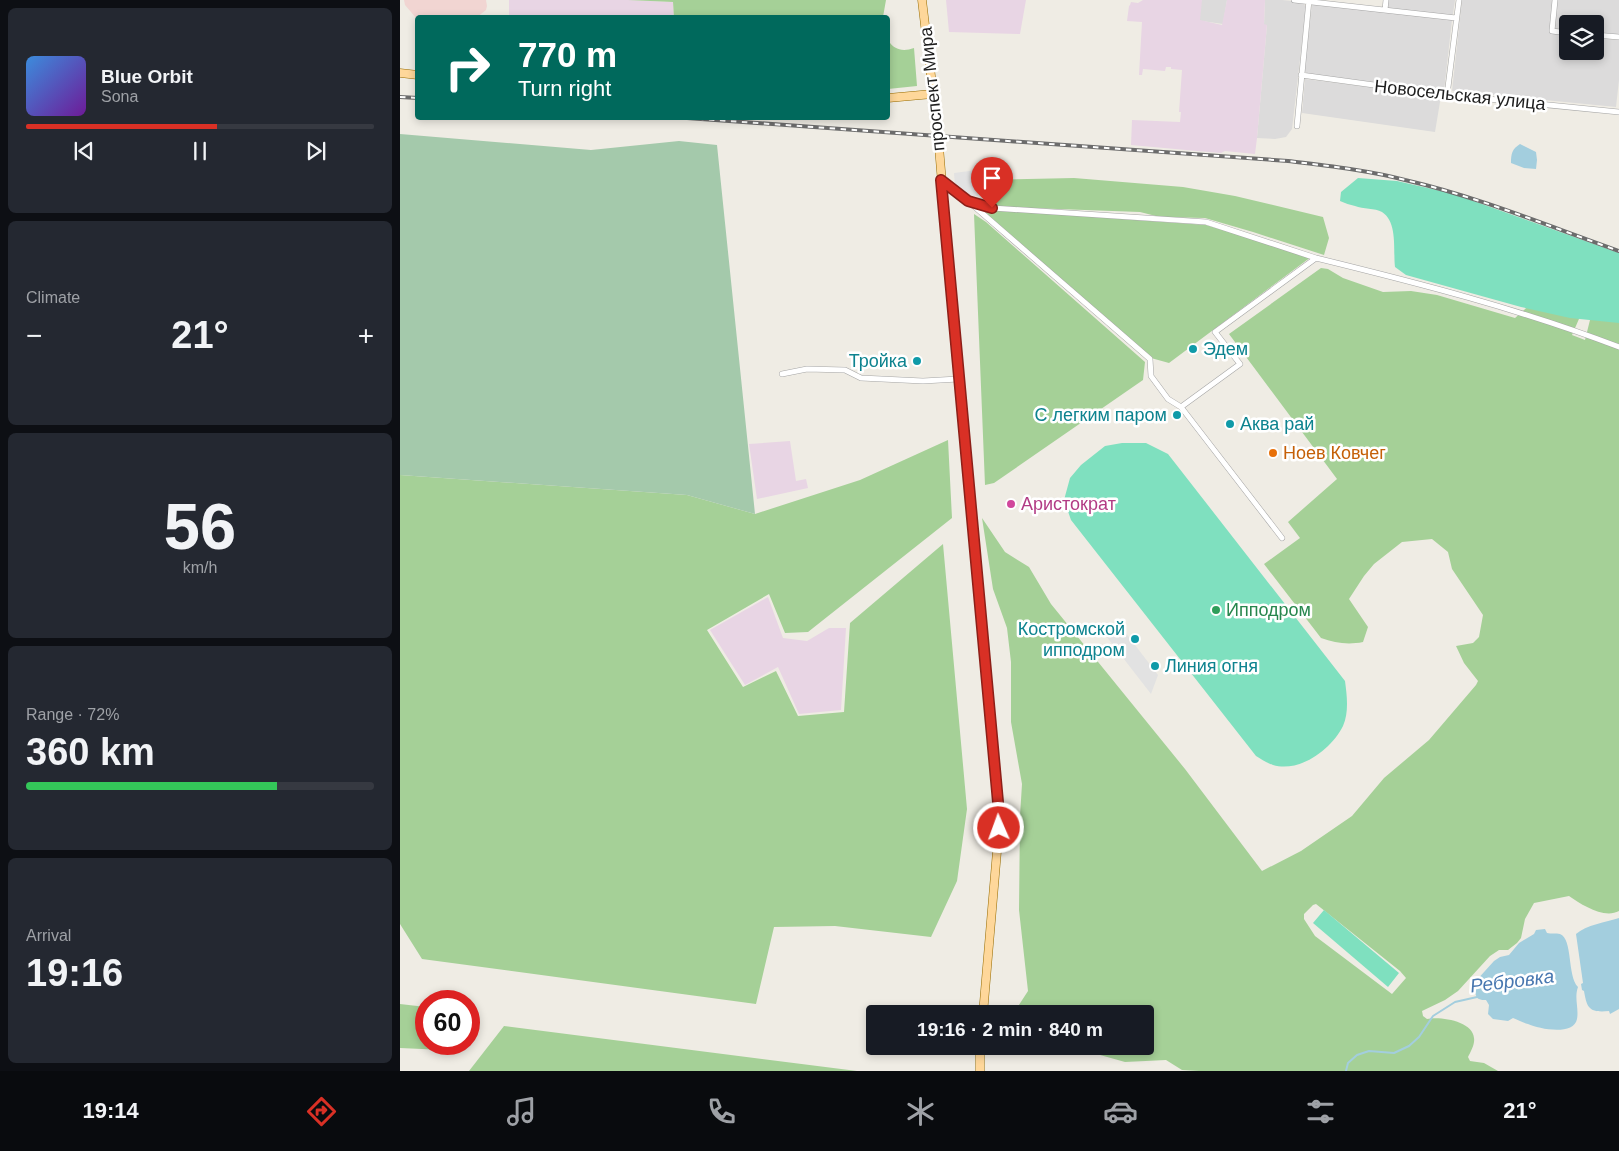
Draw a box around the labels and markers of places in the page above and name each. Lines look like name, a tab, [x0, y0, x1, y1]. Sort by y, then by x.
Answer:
pin	[971, 157, 1013, 208]
place label: Эдем	[1203, 339, 1248, 359]
marker: Эдем	[1187, 343, 1199, 355]
place label: Тройка	[849, 351, 908, 371]
marker: Тройка	[911, 355, 923, 367]
place label: С легким паром	[1034, 405, 1167, 425]
marker: С легким паром	[1171, 409, 1183, 421]
place label: Аква рай	[1240, 414, 1314, 434]
marker: Аква рай	[1224, 418, 1236, 430]
place label: Ноев Ковчег	[1283, 443, 1386, 463]
marker: Ноев Ковчег	[1267, 447, 1279, 459]
place label: Аристократ	[1021, 494, 1116, 514]
marker: Аристократ	[1005, 498, 1017, 510]
place label: Ипподром	[1226, 600, 1311, 620]
marker: Ипподром	[1210, 604, 1222, 616]
place label: Костромской ипподром	[1018, 619, 1125, 660]
marker: Костромской ипподром	[1129, 633, 1141, 645]
place label: Линия огня	[1165, 656, 1258, 676]
marker: Линия огня	[1149, 660, 1161, 672]

